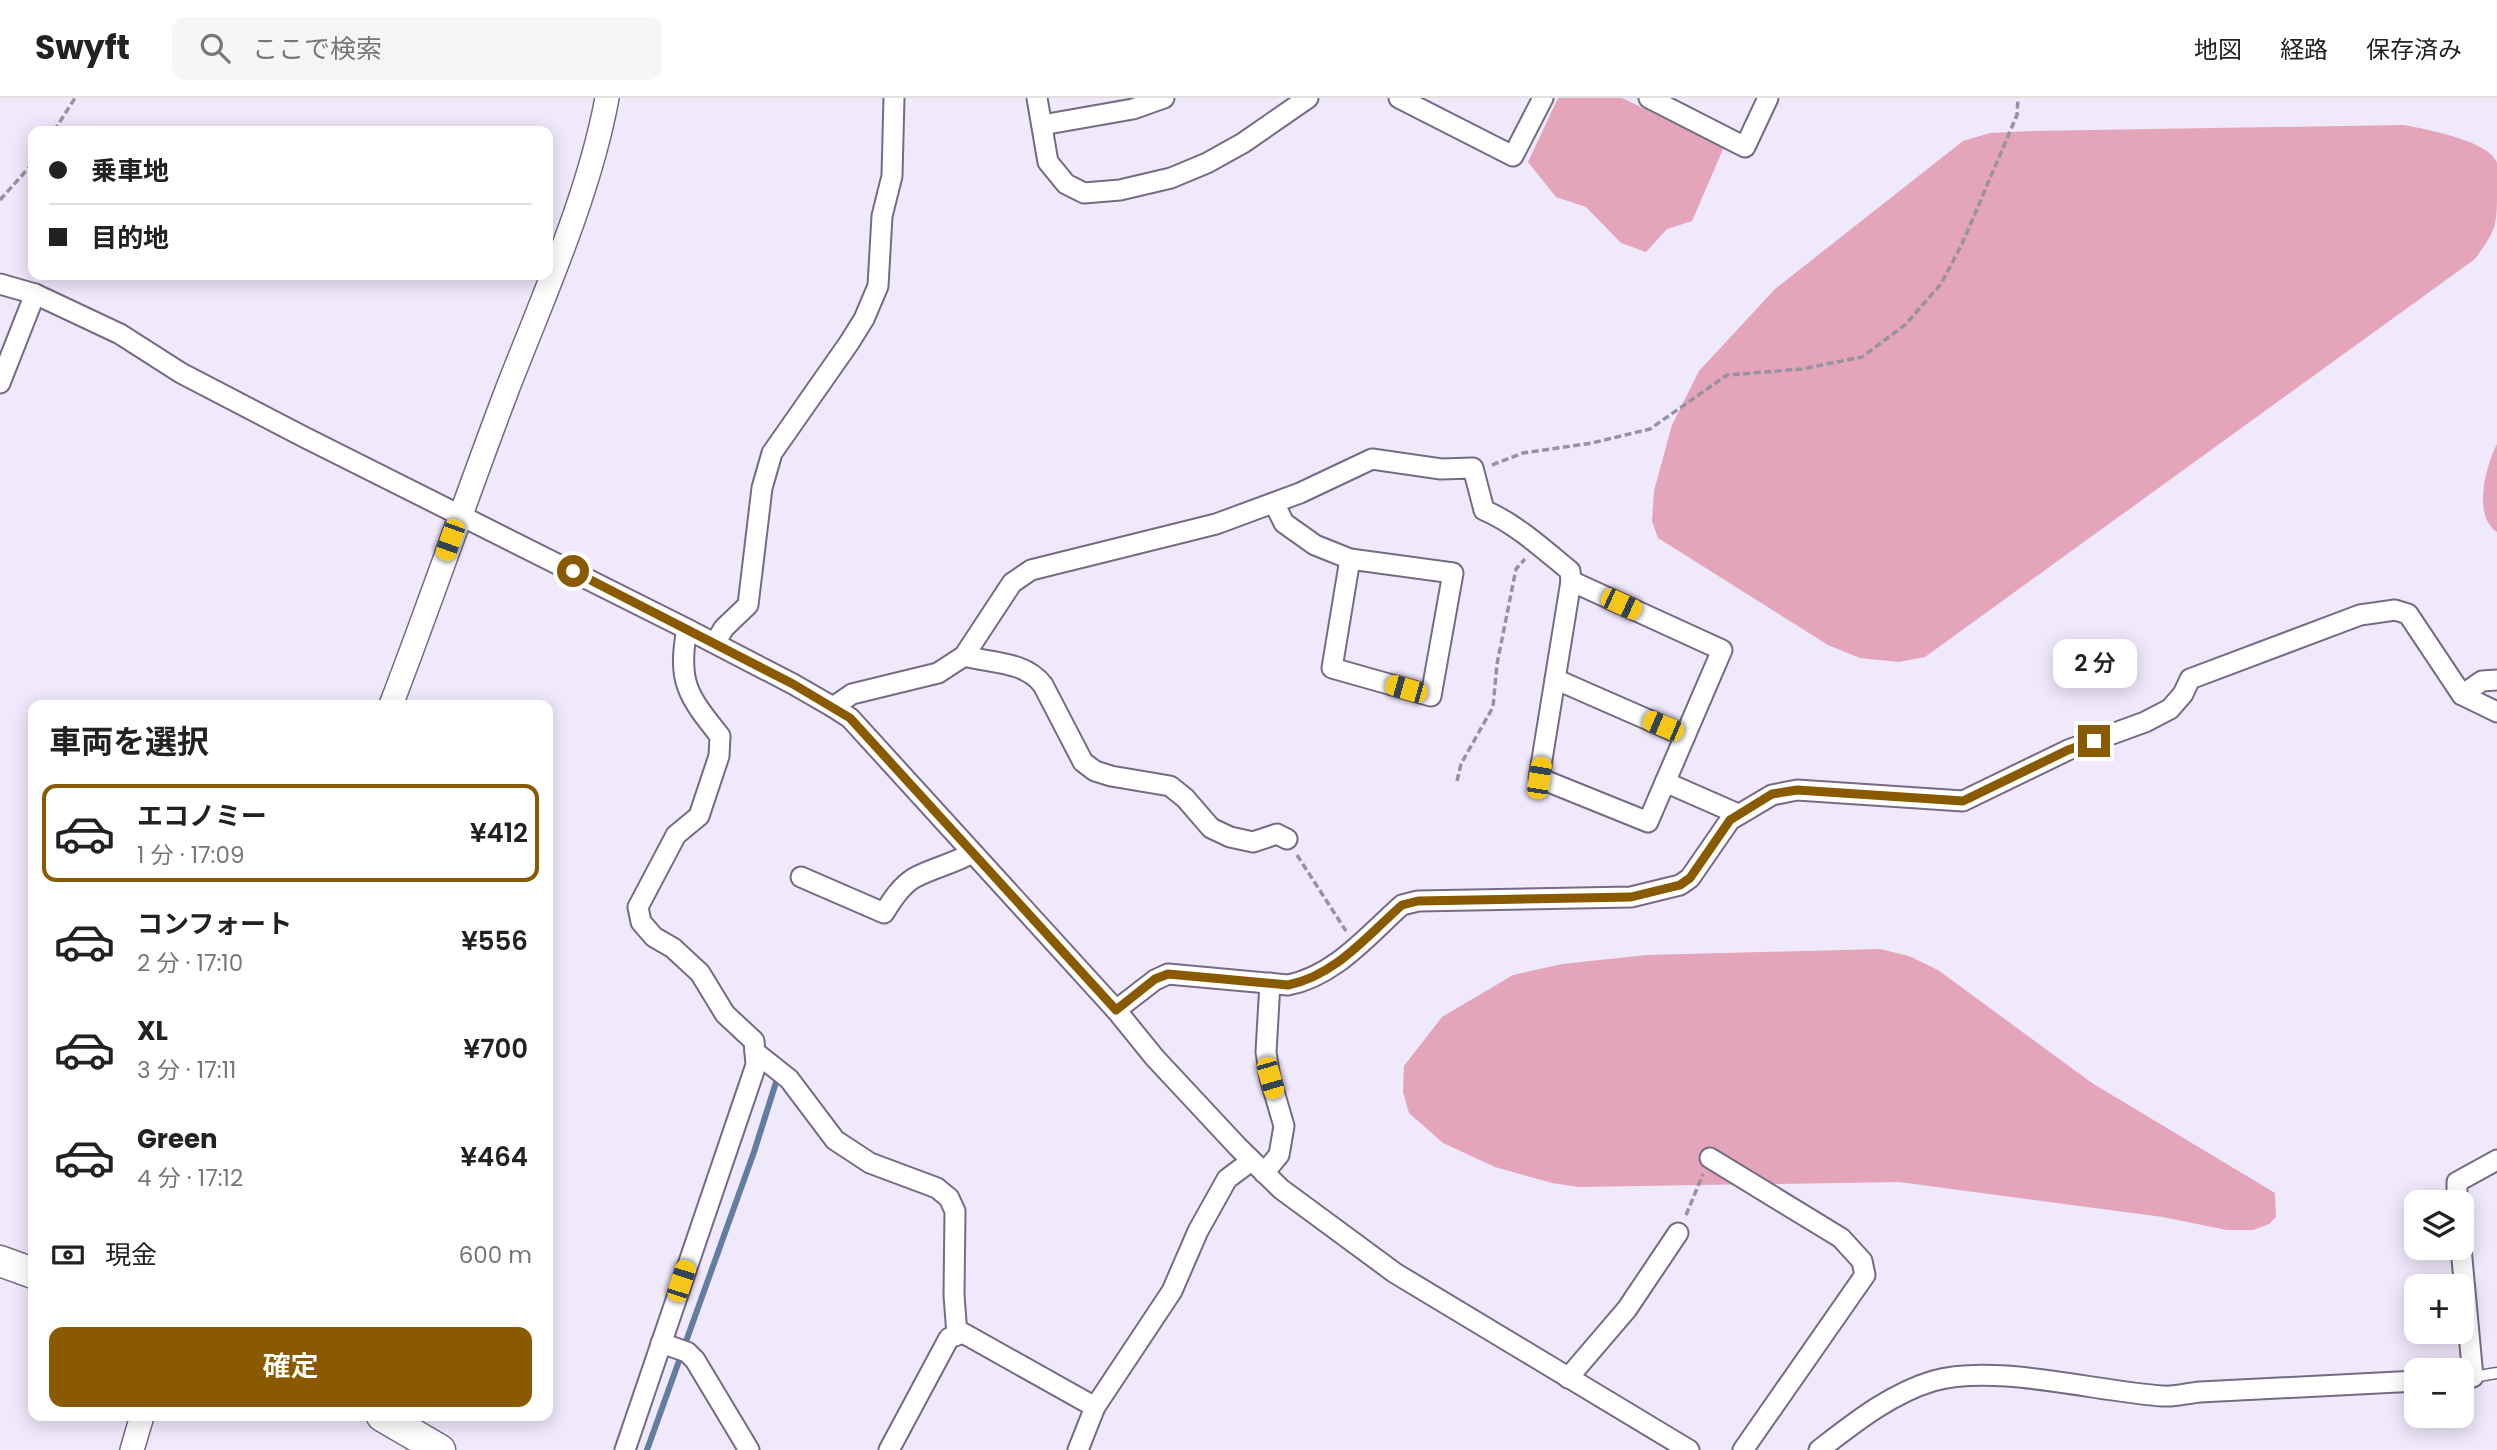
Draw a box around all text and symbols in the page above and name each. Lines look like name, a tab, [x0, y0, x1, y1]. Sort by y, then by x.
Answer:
search box	[172, 17, 662, 80]
text: Swyft	[35, 24, 130, 71]
icon: search	[196, 29, 234, 67]
text: ここで検索	[252, 31, 382, 67]
text: 地図	[2194, 33, 2242, 66]
text: 経路	[2280, 33, 2328, 66]
text: 保存済み	[2366, 33, 2462, 66]
text: 乗車地	[91, 153, 169, 189]
text: 目的地	[91, 220, 169, 256]
car	[433, 517, 468, 563]
route start	[557, 555, 589, 587]
car	[1598, 586, 1645, 622]
callout: 2 分	[2052, 640, 2136, 688]
text: 2 分	[2074, 647, 2116, 679]
car	[1383, 673, 1430, 705]
car	[1640, 708, 1687, 744]
text: 車両を選択	[49, 719, 209, 764]
route end	[2078, 725, 2110, 757]
car	[1526, 756, 1553, 800]
text: エコノミー	[137, 798, 267, 834]
icon: car	[53, 802, 116, 865]
text: ¥412	[470, 815, 528, 851]
text: 1 分 · 17:09	[137, 839, 244, 871]
text: コンフォート	[137, 906, 292, 942]
icon: car	[53, 910, 116, 973]
text: ¥556	[461, 923, 528, 959]
text: 2 分 · 17:10	[137, 947, 243, 979]
text: XL	[137, 1013, 168, 1049]
icon: car	[53, 1018, 116, 1081]
text: ¥700	[464, 1031, 528, 1067]
text: 3 分 · 17:11	[137, 1054, 236, 1086]
car	[1255, 1055, 1286, 1101]
text: Green	[137, 1121, 218, 1157]
icon: car	[53, 1126, 116, 1189]
text: ¥464	[460, 1139, 528, 1175]
text: 4 分 · 17:12	[137, 1162, 243, 1194]
map controls	[2404, 1190, 2474, 1428]
button: layers	[2404, 1190, 2474, 1260]
icon: cash	[49, 1236, 87, 1274]
text: 現金	[105, 1237, 157, 1273]
text: 600 m	[459, 1239, 532, 1271]
car	[665, 1258, 698, 1304]
button: +	[2404, 1274, 2474, 1344]
button: 確定	[49, 1327, 532, 1407]
button: −	[2404, 1358, 2474, 1428]

